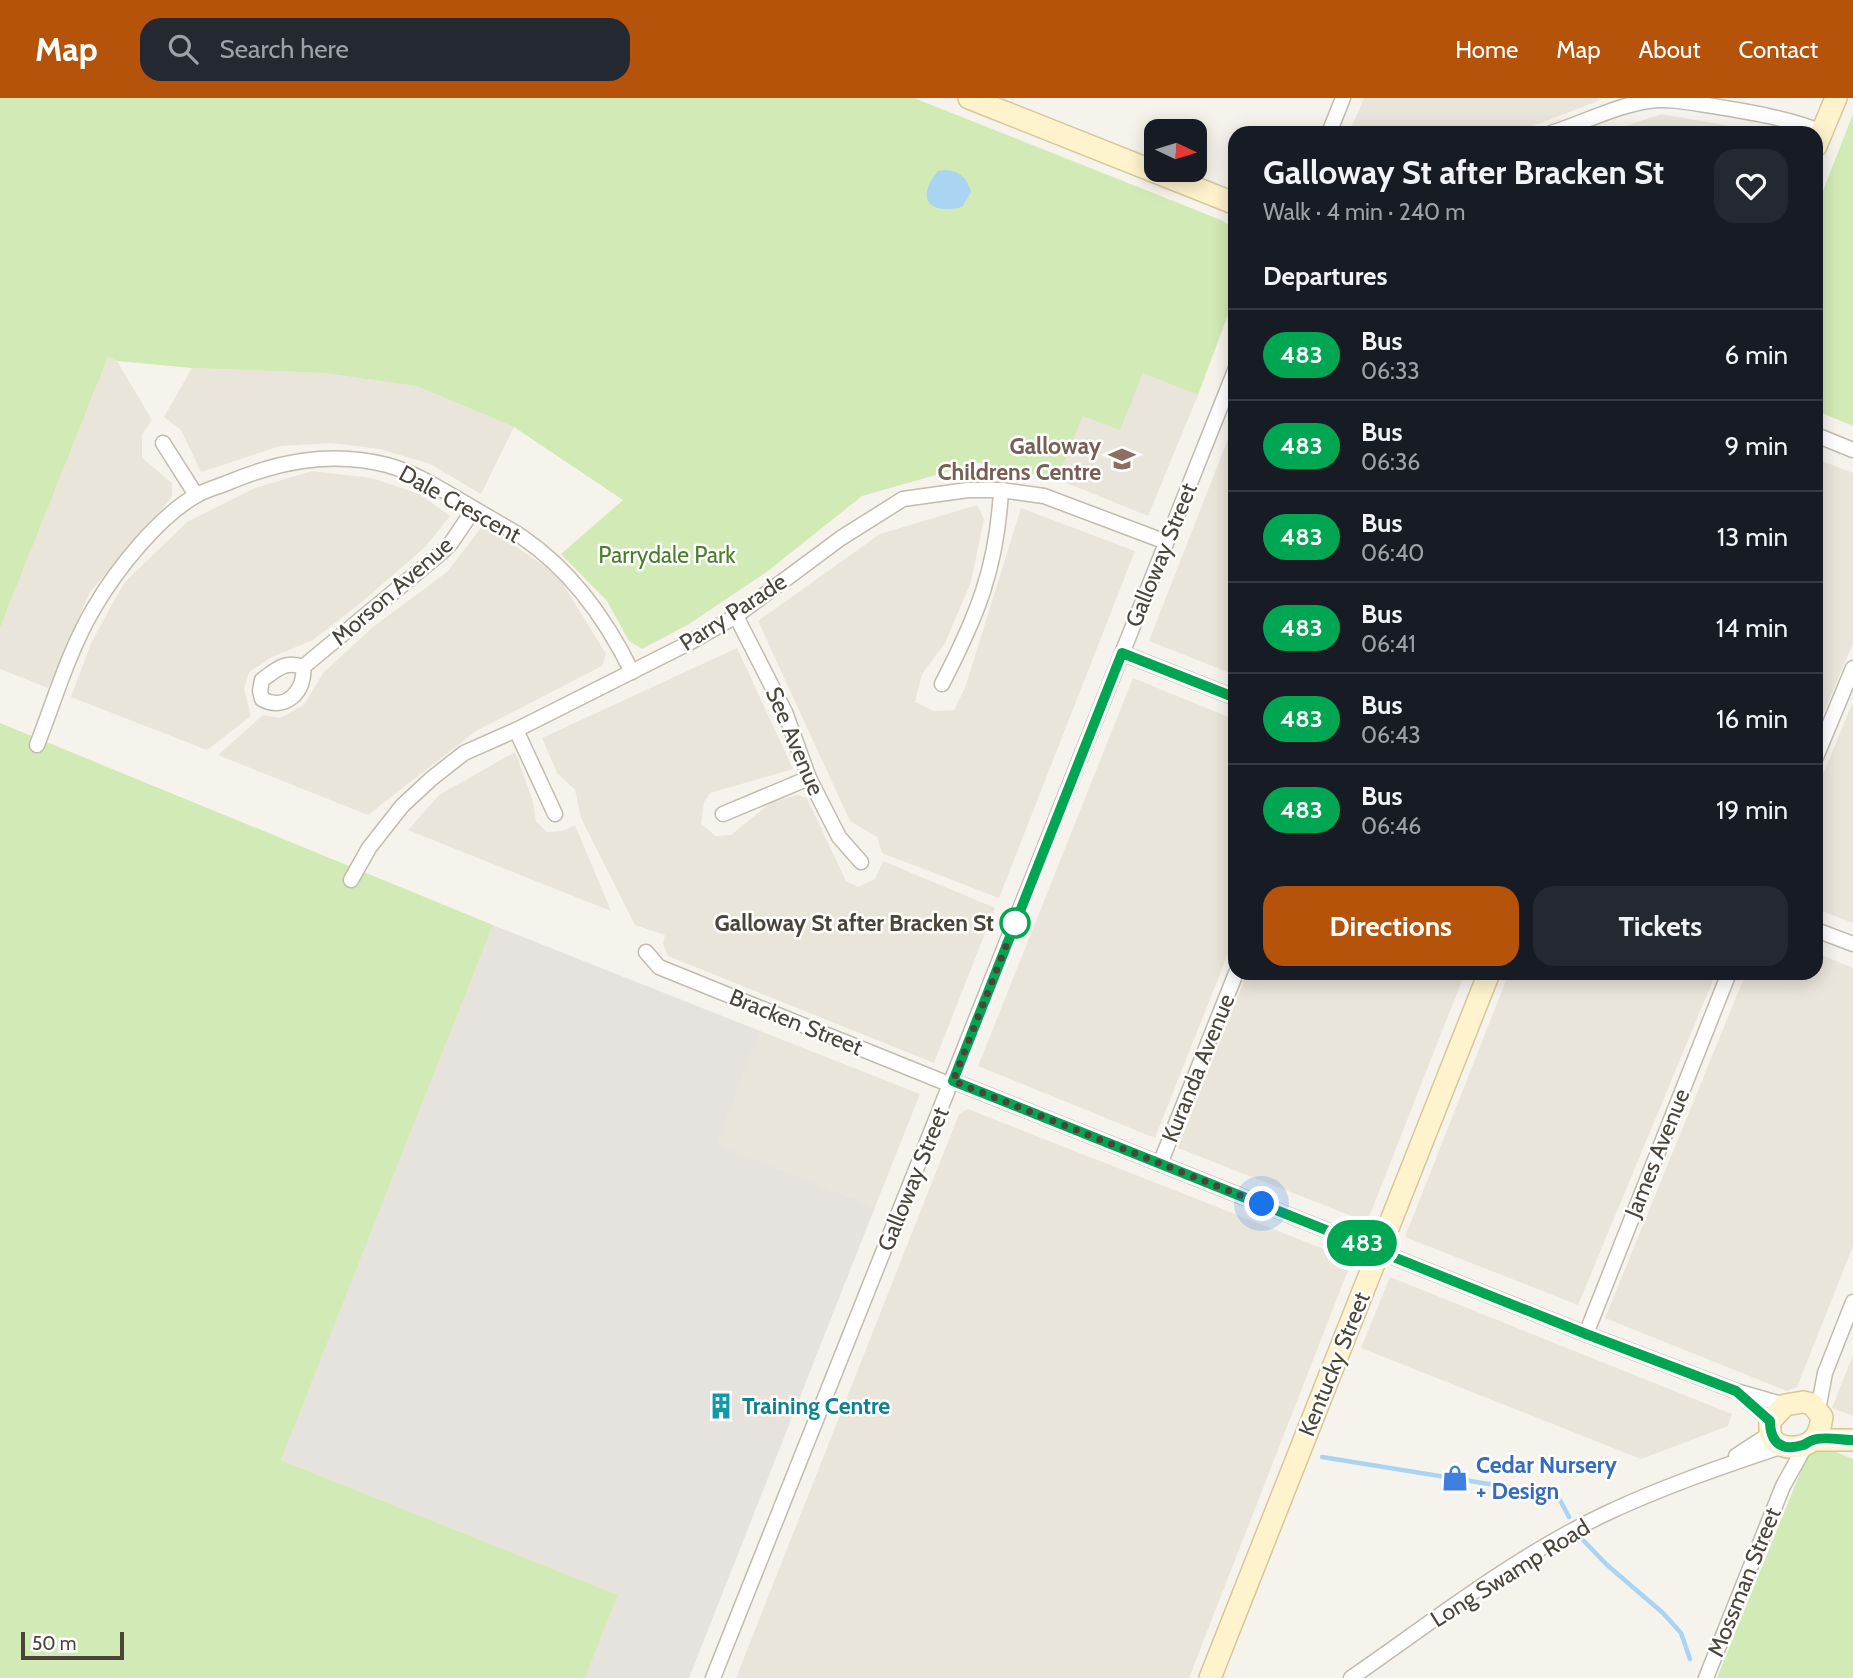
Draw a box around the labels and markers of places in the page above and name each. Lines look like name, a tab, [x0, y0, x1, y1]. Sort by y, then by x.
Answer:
place label: Galloway Childrens Centre	[938, 432, 1102, 486]
school or university icon: Galloway Childrens Centre	[1107, 444, 1137, 474]
marker: Galloway St after Bracken St	[1000, 908, 1030, 938]
place label: Galloway St after Bracken St	[714, 909, 994, 937]
building icon: Training Centre	[706, 1391, 736, 1421]
place label: Training Centre	[742, 1392, 890, 1420]
place label: Cedar Nursery + Design	[1476, 1451, 1617, 1505]
shop icon: Cedar Nursery + Design	[1440, 1463, 1470, 1493]

